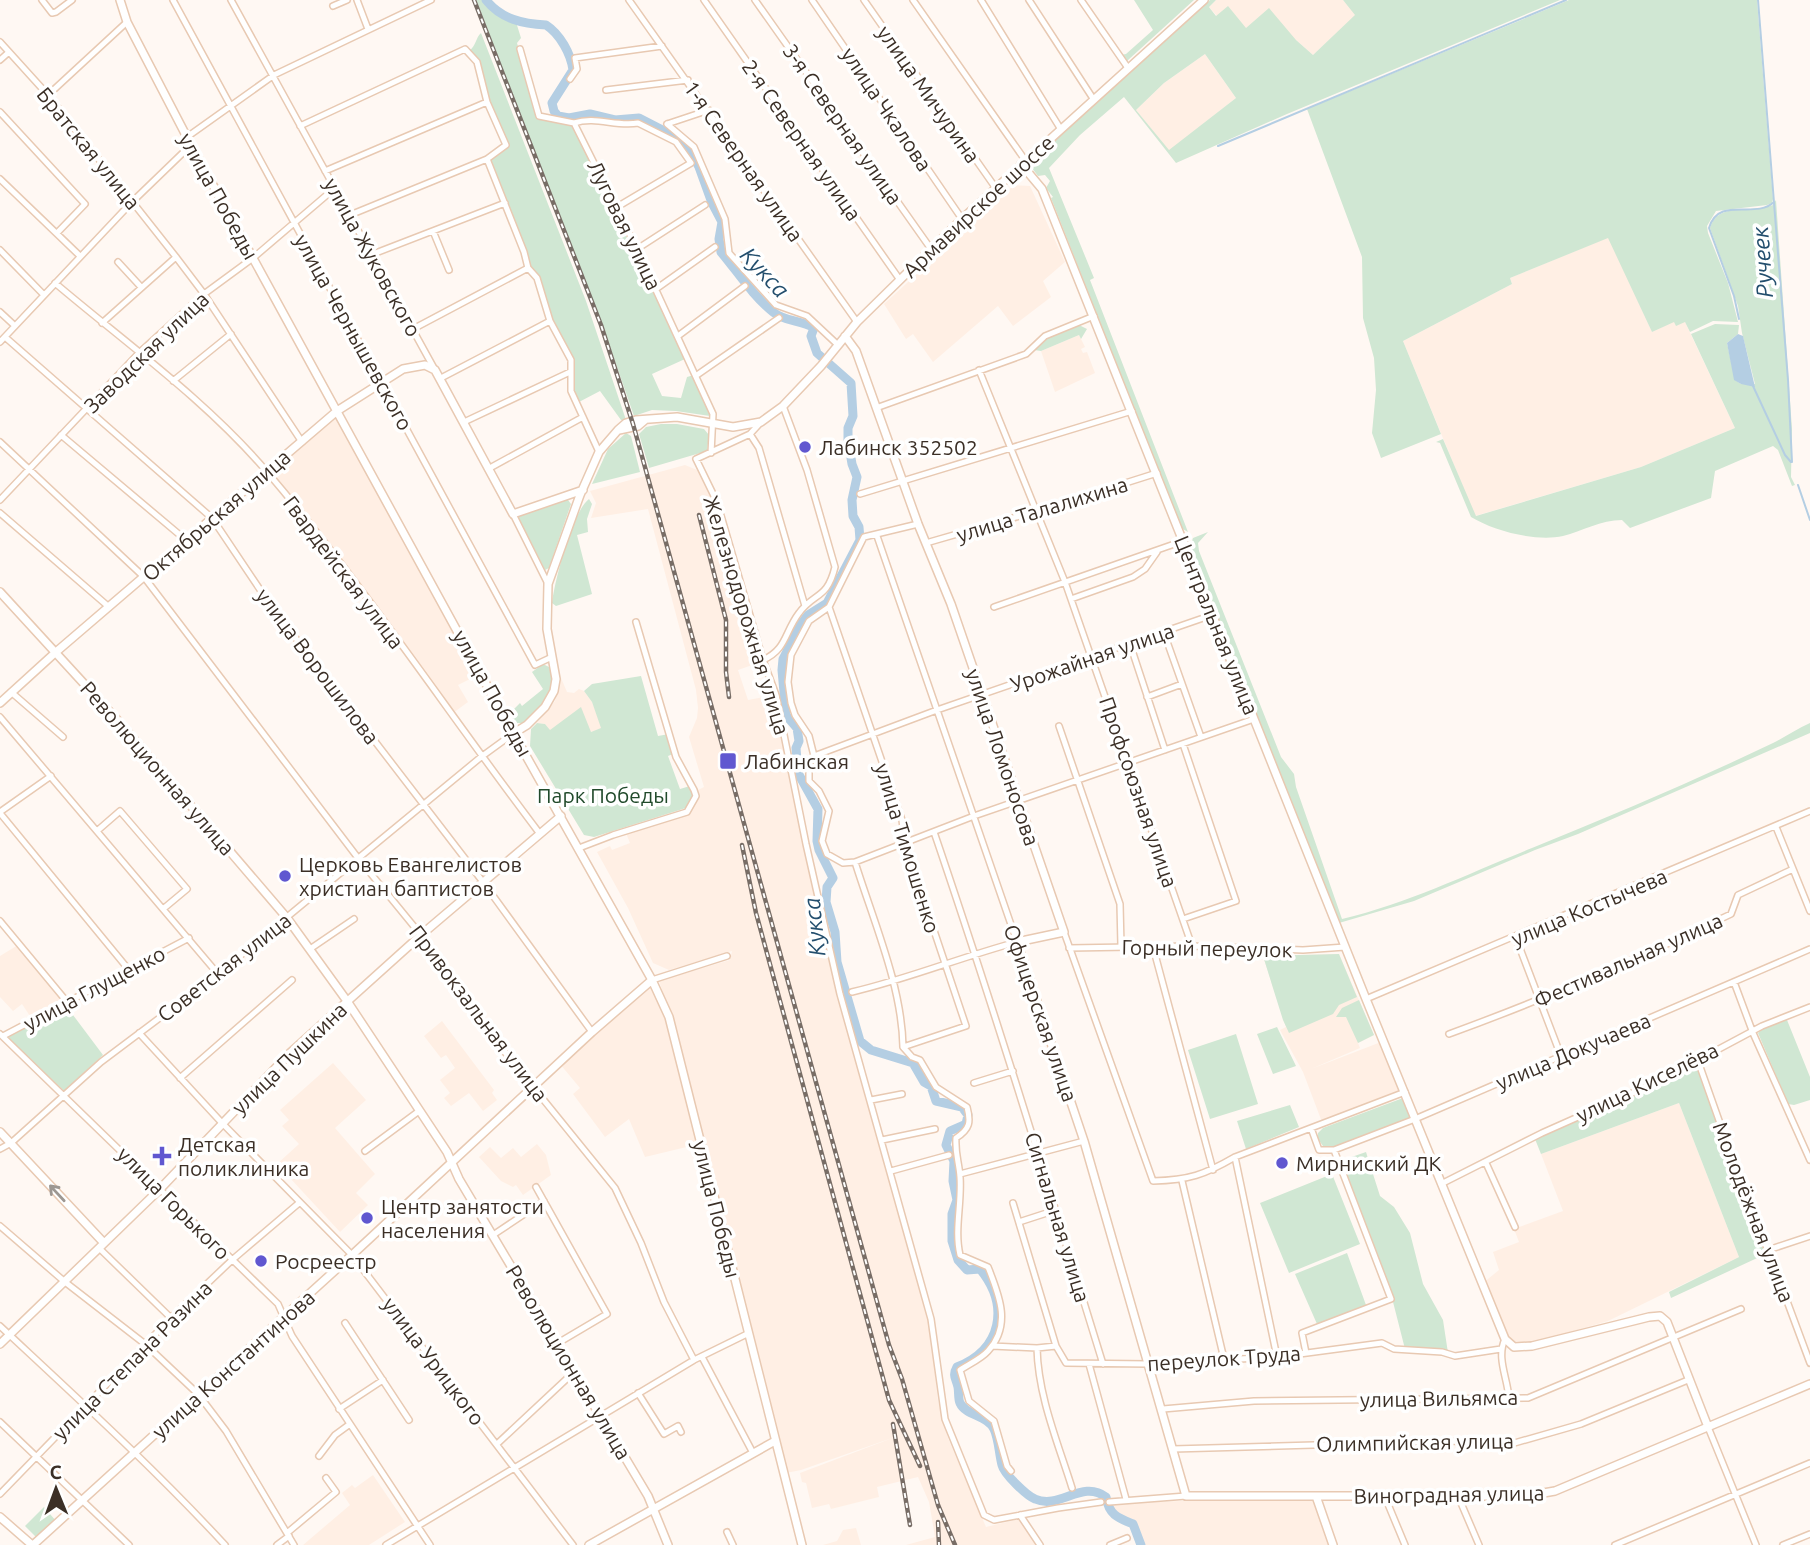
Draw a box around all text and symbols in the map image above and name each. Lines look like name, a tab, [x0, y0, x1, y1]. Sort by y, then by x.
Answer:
street label: улица Мичурина	[873, 21, 985, 167]
street label: 3-я Северная улица	[779, 39, 907, 209]
street label: улица Чкалова	[837, 43, 937, 175]
street label: 2-я Северная улица	[738, 55, 866, 225]
street label: 1-я Северная улица	[680, 76, 808, 246]
street label: Братская улица	[32, 82, 146, 214]
street label: улица Победы	[174, 129, 264, 263]
street label: Армавирское шоссе	[898, 130, 1058, 282]
street label: Луговая улица	[583, 156, 667, 294]
street label: улица Жуковского	[320, 174, 426, 340]
water label: Ручеек	[1747, 225, 1777, 299]
street label: улица Чернышевского	[290, 230, 418, 434]
water label: Кукса	[736, 242, 794, 302]
street label: Заводская улица	[79, 287, 213, 417]
place label: Лабинск 352502	[819, 435, 978, 459]
marker: Лабинск 352502	[797, 439, 813, 455]
street label: Октябрьская улица	[137, 444, 295, 586]
street label: улица Талалихина	[953, 472, 1131, 546]
street label: Гвардейская улица	[279, 491, 409, 653]
street label: Железнодорожная улица	[699, 492, 795, 738]
street label: Центральная улица	[1170, 532, 1264, 718]
street label: улица Ворошилова	[252, 583, 384, 749]
street label: Урожайная улица	[1007, 618, 1177, 696]
street label: улица Победы	[448, 626, 538, 760]
street label: улица Ломоносова	[961, 665, 1045, 849]
street label: Революционная улица	[76, 676, 240, 860]
street label: Профсоюзная улица	[1095, 693, 1183, 891]
place label: Лабинская	[744, 749, 849, 773]
marker: Лабинская	[718, 751, 738, 771]
street label: улица Тимошенко	[871, 760, 945, 936]
park label: Парк Победы	[537, 783, 669, 807]
place label: Церковь Евангелистов христиан баптистов	[299, 852, 522, 900]
street label: улица Костычева	[1507, 863, 1671, 951]
marker: Церковь Евангелистов христиан баптистов	[277, 868, 293, 884]
water label: Кукса	[798, 896, 830, 958]
street label: Советская улица	[153, 907, 295, 1027]
street label: Фестивальная улица	[1530, 908, 1726, 1012]
street label: Привокзальная улица	[405, 920, 553, 1106]
street label: Офицерская улица	[999, 921, 1083, 1105]
street label: Горный переулок	[1121, 935, 1293, 961]
street label: улица Глущенко	[19, 941, 169, 1035]
street label: улица Пушкина	[227, 997, 351, 1119]
street label: улица Докучаева	[1492, 1008, 1654, 1094]
street label: улица Киселёва	[1572, 1037, 1722, 1127]
street label: Молодёжная улица	[1709, 1118, 1799, 1306]
street label: Сигнальная улица	[1021, 1129, 1095, 1305]
place label: Детская поликлиника	[178, 1132, 309, 1180]
street label: улица Победы	[688, 1138, 746, 1280]
street label: улица Горького	[113, 1142, 235, 1264]
marker: Детская поликлиника	[152, 1146, 172, 1166]
place label: Мирниский ДК	[1296, 1151, 1442, 1175]
marker: Мирниский ДК	[1274, 1155, 1290, 1171]
one-way arrow	[49, 1185, 66, 1202]
place label: Центр занятости населения	[381, 1194, 544, 1242]
marker: Центр занятости населения	[359, 1210, 375, 1226]
place label: Росреестр	[275, 1249, 377, 1273]
marker: Росреестр	[253, 1253, 269, 1269]
street label: Революционная улица	[501, 1261, 637, 1463]
street label: улица Степана Разина	[47, 1275, 217, 1445]
street label: улица Константинова	[147, 1285, 319, 1443]
street label: улица Урицкого	[378, 1292, 490, 1430]
street label: переулок Труда	[1146, 1341, 1302, 1375]
street label: улица Вильямса	[1360, 1385, 1518, 1411]
street label: Олимпийская улица	[1316, 1428, 1514, 1456]
north arrow	[21, 1454, 91, 1524]
text: С	[49, 1461, 62, 1483]
street label: Виноградная улица	[1353, 1480, 1545, 1508]

